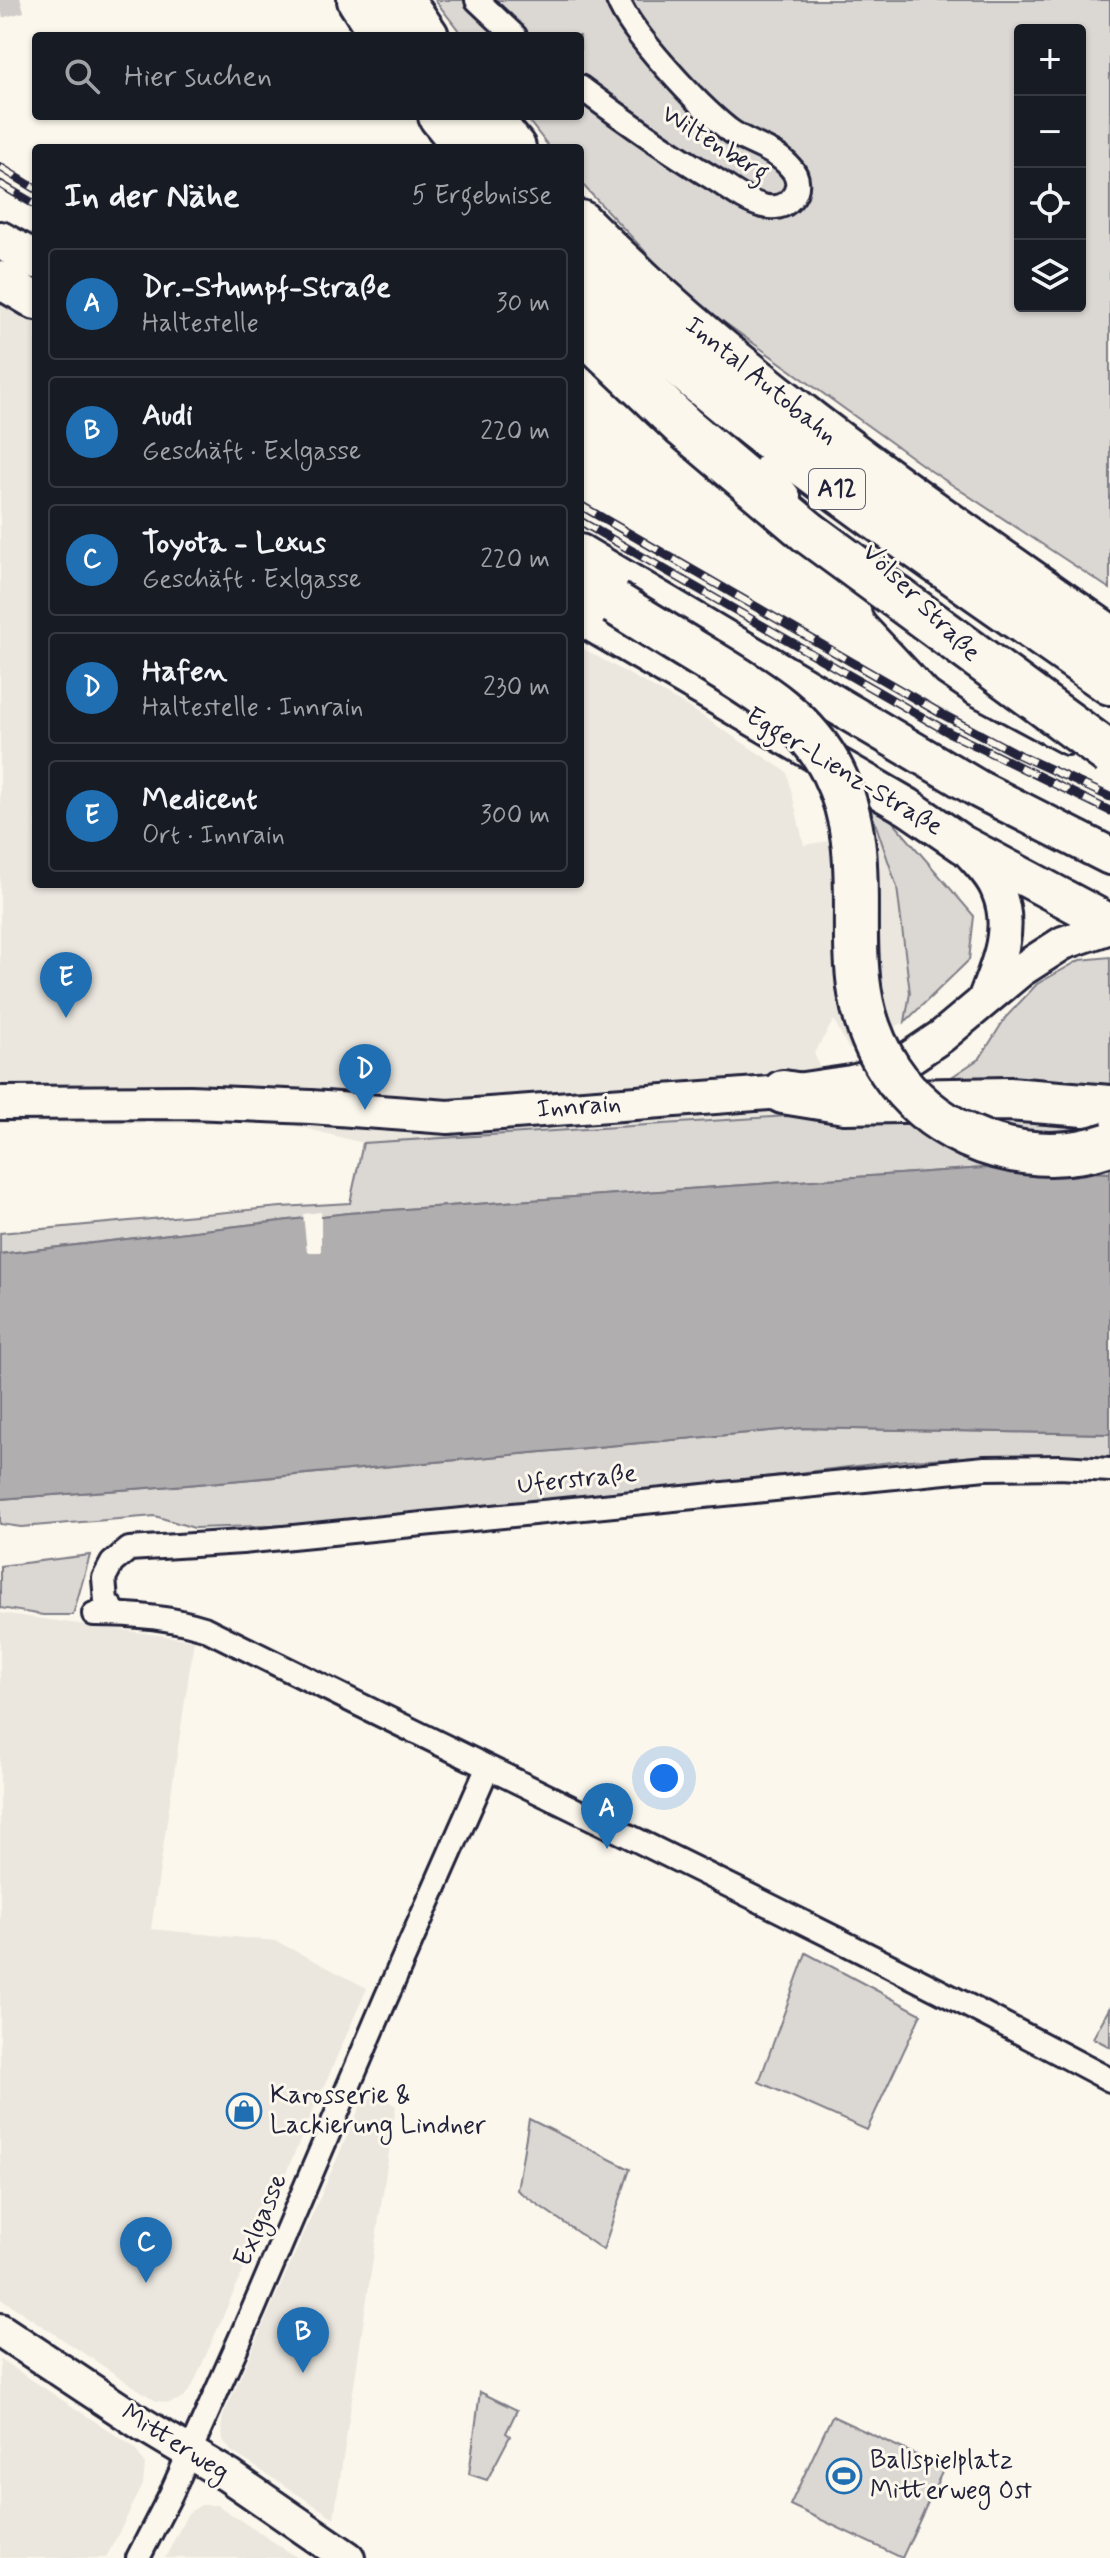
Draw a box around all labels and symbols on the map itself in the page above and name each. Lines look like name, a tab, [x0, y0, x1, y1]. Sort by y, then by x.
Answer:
street label: Wiltenberg	[653, 97, 775, 193]
street label: Inntal Autobahn	[677, 309, 845, 453]
road number: A12	[809, 469, 865, 509]
street label: Völser Straße	[854, 536, 988, 670]
street label: Egger-Lienz-Straße	[738, 700, 949, 847]
pin: E	[40, 952, 92, 1018]
pin: D	[339, 1044, 391, 1110]
street label: Innrain	[536, 1087, 622, 1127]
street label: Uferstraße	[516, 1457, 639, 1503]
your location	[644, 1758, 684, 1798]
pin: A	[581, 1783, 633, 1849]
place label: Karosserie & Lackierung Lindner	[270, 2079, 486, 2145]
shop icon: Karosserie & Lackierung Lindner	[225, 2092, 263, 2130]
street label: Exlgasse	[226, 2168, 298, 2272]
pin: C	[120, 2217, 172, 2283]
pin: B	[277, 2307, 329, 2373]
street label: Mitterweg	[114, 2396, 235, 2491]
place label: Ballspielplatz Mitterweg Ost	[870, 2444, 1032, 2510]
sports icon: Ballspielplatz Mitterweg Ost	[825, 2457, 863, 2495]

